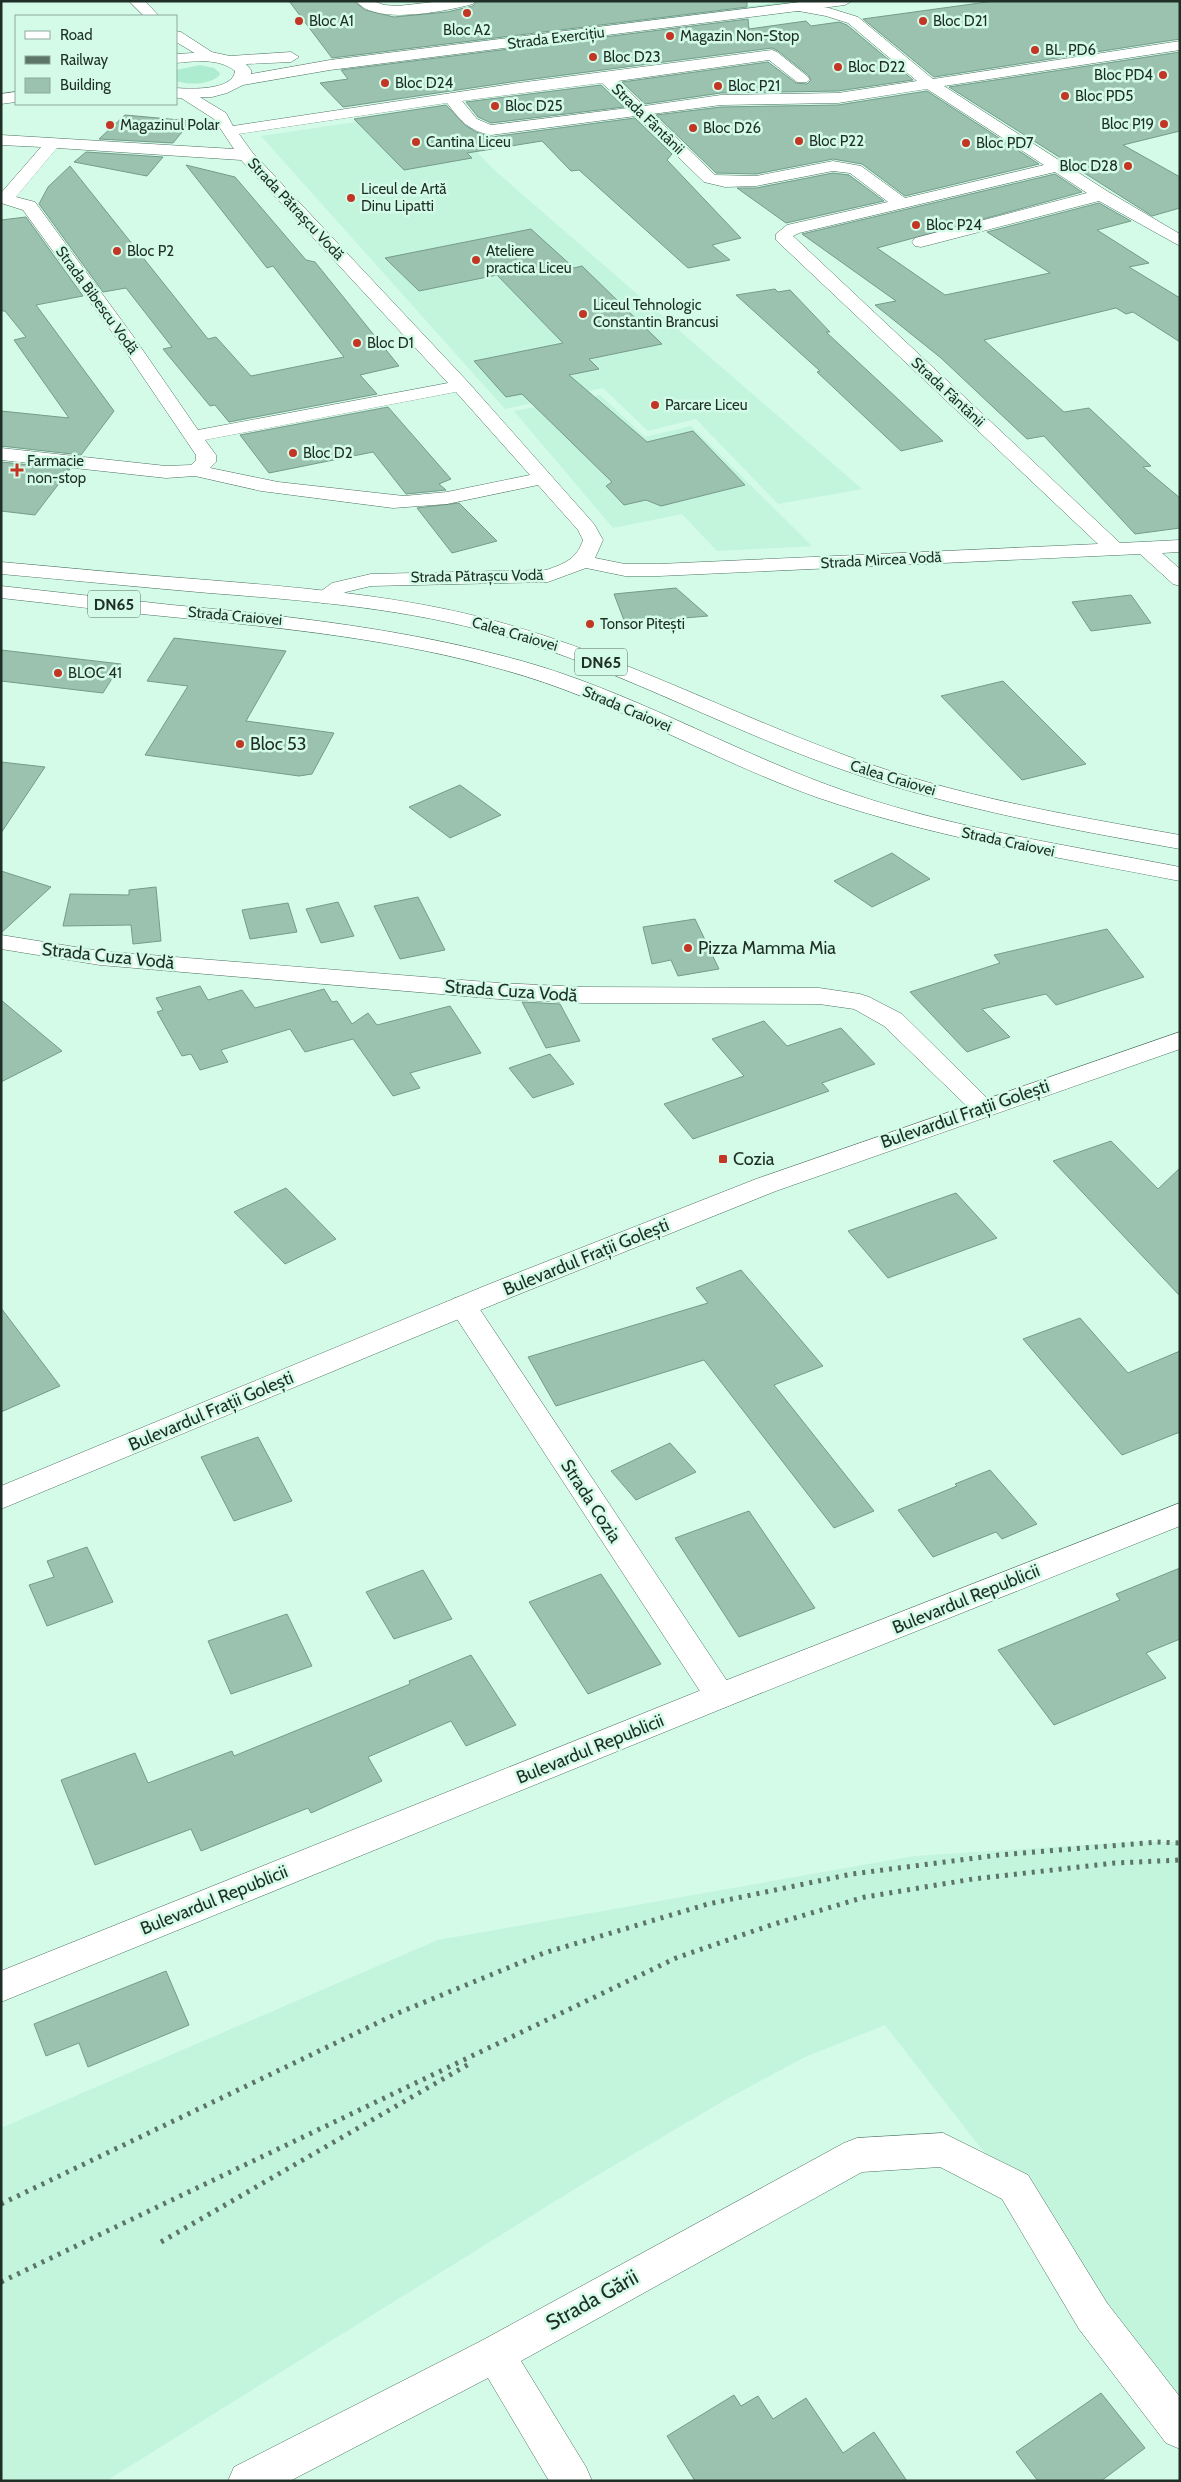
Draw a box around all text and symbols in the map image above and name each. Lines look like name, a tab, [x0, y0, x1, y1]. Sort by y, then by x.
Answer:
marker: Bloc A2	[461, 7, 473, 19]
place label: Bloc A1	[309, 12, 354, 30]
place label: Bloc D21	[933, 12, 987, 30]
legend	[15, 15, 178, 105]
marker: Bloc A1	[293, 15, 305, 27]
marker: Bloc D21	[917, 15, 929, 27]
place label: Bloc A2	[443, 21, 491, 39]
street label: Strada Exercițiu	[506, 23, 606, 54]
text: Road	[60, 26, 93, 44]
place label: Magazin Non-Stop	[680, 27, 799, 45]
marker: Magazin Non-Stop	[664, 30, 676, 42]
place label: BL. PD6	[1045, 41, 1096, 59]
marker: BL. PD6	[1029, 44, 1041, 56]
place label: Bloc D23	[603, 48, 661, 66]
text: Railway	[60, 51, 109, 69]
marker: Bloc D23	[587, 51, 599, 63]
place label: Bloc D22	[848, 58, 906, 76]
marker: Bloc D22	[832, 61, 844, 73]
place label: Bloc PD4	[1094, 66, 1153, 84]
marker: Bloc PD4	[1157, 69, 1169, 81]
place label: Bloc D24	[395, 74, 454, 92]
text: Building	[60, 76, 111, 94]
marker: Bloc D24	[379, 77, 391, 89]
place label: Bloc P21	[728, 77, 780, 95]
street label: Strada Fântânii	[608, 80, 688, 158]
marker: Bloc P21	[712, 80, 724, 92]
place label: Bloc PD5	[1075, 87, 1133, 105]
marker: Bloc PD5	[1059, 90, 1071, 102]
place label: Bloc D25	[505, 97, 563, 115]
marker: Bloc D25	[489, 100, 501, 112]
place label: Bloc P19	[1101, 115, 1154, 133]
place label: Magazinul Polar	[120, 116, 220, 134]
marker: Bloc P19	[1158, 118, 1170, 130]
marker: Magazinul Polar	[104, 119, 116, 131]
place label: Bloc D26	[703, 119, 761, 137]
marker: Bloc D26	[687, 122, 699, 134]
place label: Bloc P22	[809, 132, 864, 150]
place label: Cantina Liceu	[426, 133, 511, 151]
place label: Bloc PD7	[976, 134, 1034, 152]
marker: Bloc P22	[793, 135, 805, 147]
marker: Cantina Liceu	[410, 136, 422, 148]
marker: Bloc PD7	[960, 137, 972, 149]
street label: Strada Pătrașcu Vodă	[243, 154, 348, 265]
place label: Bloc D28	[1059, 157, 1118, 175]
marker: Bloc D28	[1122, 160, 1134, 172]
place label: Liceul de Artă Dinu Lipatti	[361, 180, 447, 215]
marker: Liceul de Artă Dinu Lipatti	[345, 192, 357, 204]
place label: Bloc P24	[926, 216, 982, 234]
marker: Bloc P24	[910, 219, 922, 231]
place label: Bloc P2	[127, 242, 174, 260]
place label: Ateliere practica Liceu	[486, 242, 572, 277]
street label: Strada Bibescu Vodă	[52, 243, 143, 358]
marker: Bloc P2	[111, 245, 123, 257]
marker: Ateliere practica Liceu	[470, 254, 482, 266]
place label: Liceul Tehnologic Constantin Brancusi	[593, 296, 719, 331]
marker: Liceul Tehnologic Constantin Brancusi	[577, 308, 589, 320]
place label: Bloc D1	[367, 334, 414, 352]
marker: Bloc D1	[351, 337, 363, 349]
street label: Strada Fântânii	[908, 353, 988, 431]
place label: Parcare Liceu	[665, 396, 748, 414]
marker: Parcare Liceu	[649, 399, 661, 411]
place label: Bloc D2	[303, 444, 353, 462]
marker: Bloc D2	[287, 447, 299, 459]
place label: Farmacie non-stop	[27, 452, 86, 487]
marker: Farmacie non-stop	[11, 464, 23, 476]
street label: Strada Mircea Vodă	[820, 548, 943, 572]
street label: Strada Pătrașcu Vodă	[410, 566, 544, 587]
road number: DN65	[88, 590, 140, 618]
street label: Strada Craiovei	[187, 603, 283, 629]
street label: Calea Craiovei	[470, 613, 560, 655]
place label: Tonsor Pitești	[600, 615, 685, 634]
marker: Tonsor Pitești	[584, 618, 596, 630]
road number: DN65	[575, 649, 627, 676]
place label: BLOC 41	[68, 664, 122, 682]
marker: BLOC 41	[52, 667, 64, 679]
street label: Strada Craiovei	[580, 682, 674, 736]
place label: Bloc 53	[250, 733, 306, 755]
marker: Bloc 53	[234, 738, 246, 750]
street label: Calea Craiovei	[848, 756, 938, 800]
street label: Strada Craiovei	[960, 823, 1056, 861]
place label: Pizza Mamma Mia	[698, 937, 836, 959]
street label: Strada Cuza Vodă	[41, 938, 176, 974]
marker: Pizza Mamma Mia	[682, 942, 694, 954]
street label: Strada Cuza Vodă	[444, 975, 578, 1007]
street label: Bulevardul Frații Golești	[878, 1075, 1053, 1154]
place label: Cozia	[733, 1148, 775, 1170]
marker: Cozia	[717, 1153, 729, 1165]
street label: Bulevardul Frații Golești	[500, 1214, 673, 1301]
street label: Bulevardul Frații Golești	[125, 1366, 297, 1457]
street label: Strada Cozia	[556, 1455, 626, 1547]
street label: Bulevardul Republicii	[889, 1559, 1043, 1639]
street label: Bulevardul Republicii	[513, 1709, 667, 1789]
street label: Bulevardul Republicii	[137, 1860, 291, 1940]
street label: Strada Gării	[541, 2264, 642, 2335]

